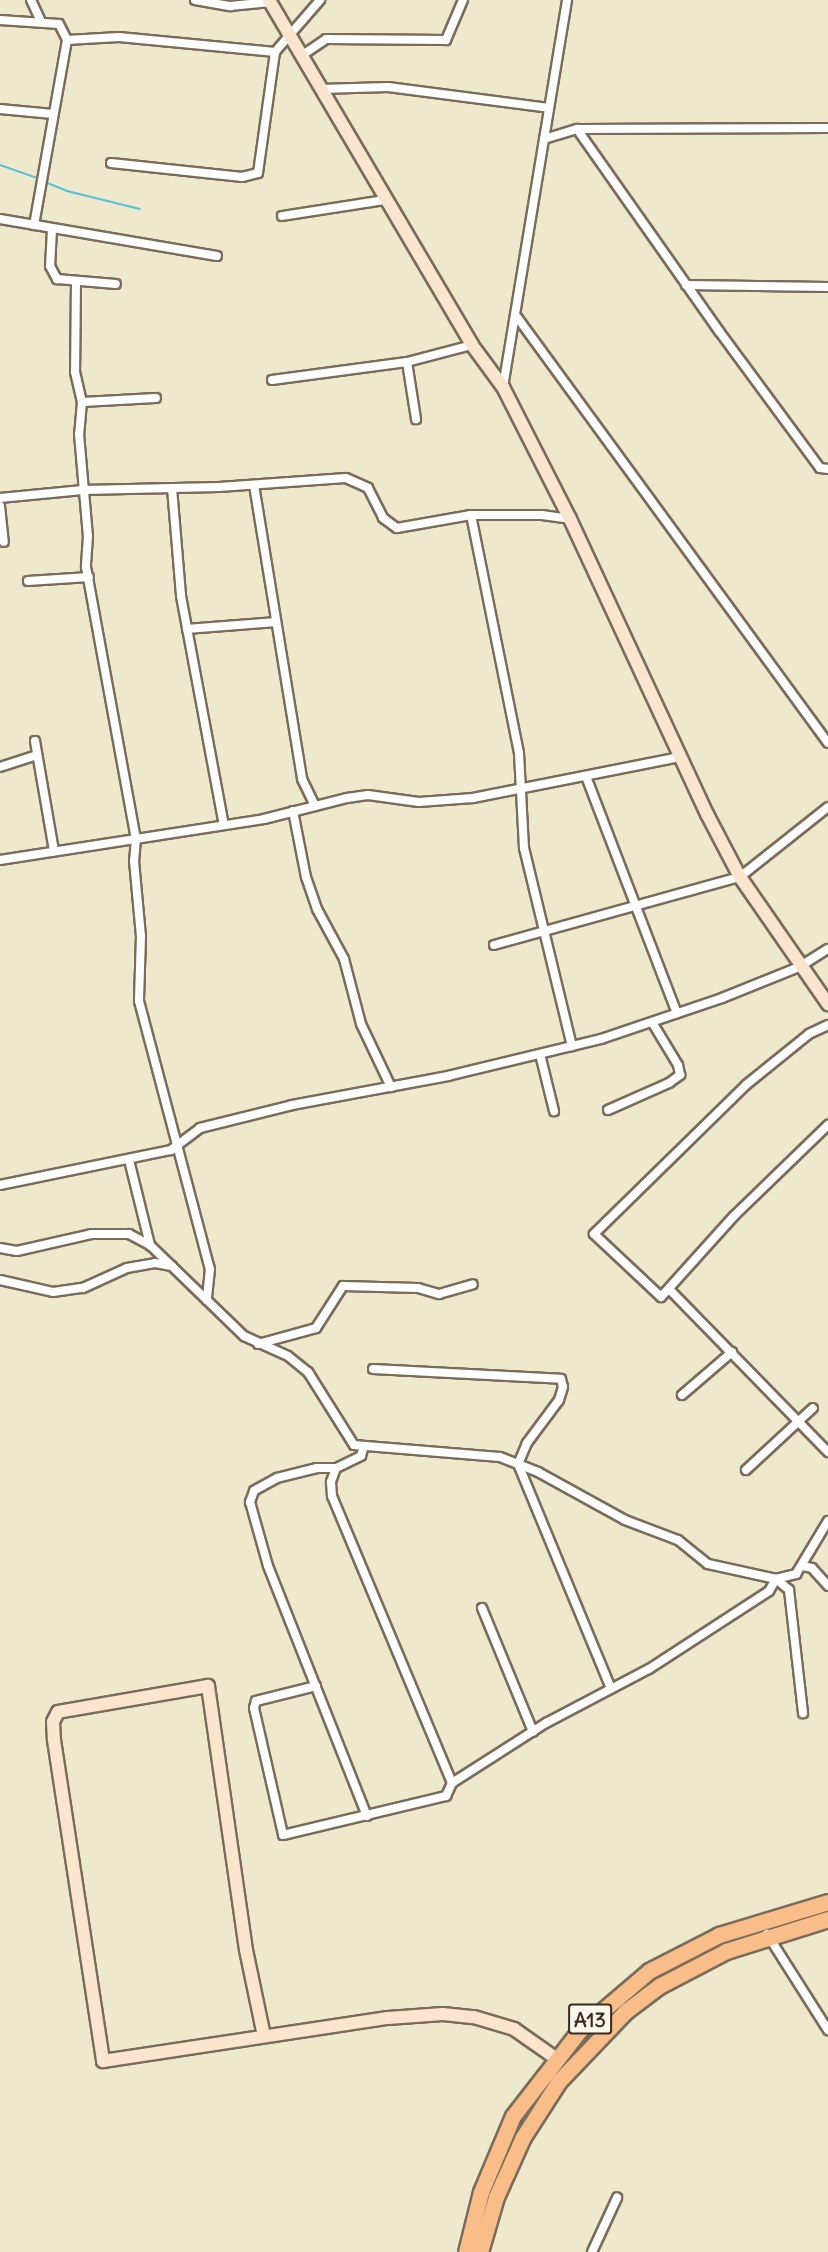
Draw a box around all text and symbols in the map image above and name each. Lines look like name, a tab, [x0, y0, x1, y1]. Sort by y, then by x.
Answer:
road number: A13	[568, 2002, 612, 2036]

